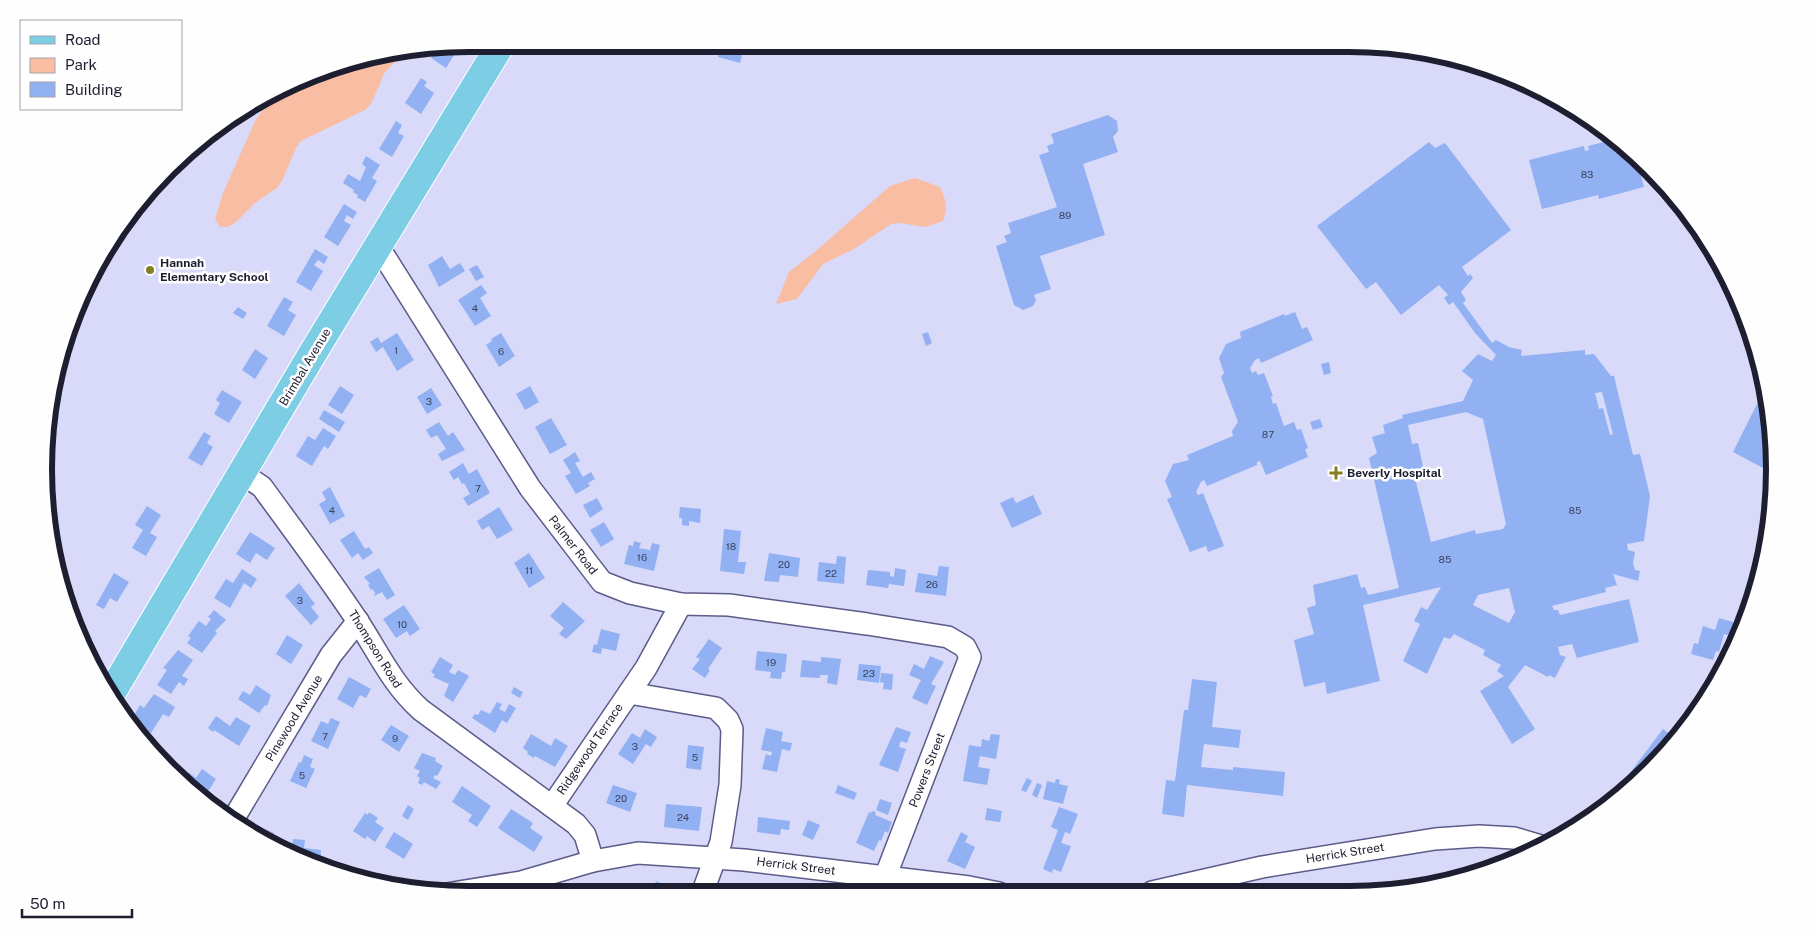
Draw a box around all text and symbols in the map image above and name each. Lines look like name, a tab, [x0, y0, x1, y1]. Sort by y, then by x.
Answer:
legend	[20, 20, 182, 110]
text: Road	[65, 31, 101, 48]
text: Park	[65, 56, 97, 73]
text: Building	[65, 81, 123, 98]
house number: 83	[1581, 168, 1593, 180]
house number: 89	[1059, 209, 1071, 221]
place label: Hannah Elementary School	[160, 256, 269, 284]
marker: Hannah Elementary School	[144, 264, 156, 276]
house number: 4	[472, 302, 478, 314]
street label: Brimbal Avenue	[276, 326, 334, 408]
house number: 1	[394, 344, 398, 356]
house number: 6	[498, 345, 504, 357]
house number: 3	[426, 395, 432, 407]
house number: 87	[1262, 428, 1274, 440]
marker: Beverly Hospital	[1329, 466, 1343, 480]
place label: Beverly Hospital	[1347, 466, 1442, 480]
house number: 7	[475, 482, 481, 494]
house number: 4	[329, 504, 335, 516]
house number: 85	[1569, 504, 1581, 516]
street label: Palmer Road	[546, 513, 600, 577]
house number: 18	[726, 540, 736, 552]
house number: 16	[637, 551, 647, 563]
house number: 85	[1439, 553, 1451, 565]
house number: 20	[778, 558, 790, 570]
house number: 11	[525, 564, 533, 576]
house number: 22	[825, 567, 837, 579]
house number: 26	[926, 578, 938, 590]
house number: 3	[297, 594, 303, 606]
street label: Thompson Road	[345, 607, 405, 691]
house number: 10	[397, 618, 407, 630]
house number: 19	[766, 656, 776, 668]
house number: 23	[863, 667, 875, 679]
street label: Pinewood Avenue	[263, 672, 325, 764]
street label: Ridgewood Terrace	[554, 700, 626, 797]
house number: 7	[322, 730, 328, 742]
street label: Powers Street	[906, 730, 948, 809]
house number: 9	[392, 732, 398, 744]
house number: 3	[632, 740, 638, 752]
house number: 5	[692, 751, 698, 763]
house number: 5	[299, 769, 305, 781]
house number: 20	[615, 792, 627, 804]
house number: 24	[677, 811, 689, 823]
street label: Herrick Street	[1305, 840, 1386, 866]
street label: Herrick Street	[756, 854, 837, 878]
scale bar	[22, 886, 132, 918]
text: 50 m	[30, 895, 65, 912]

